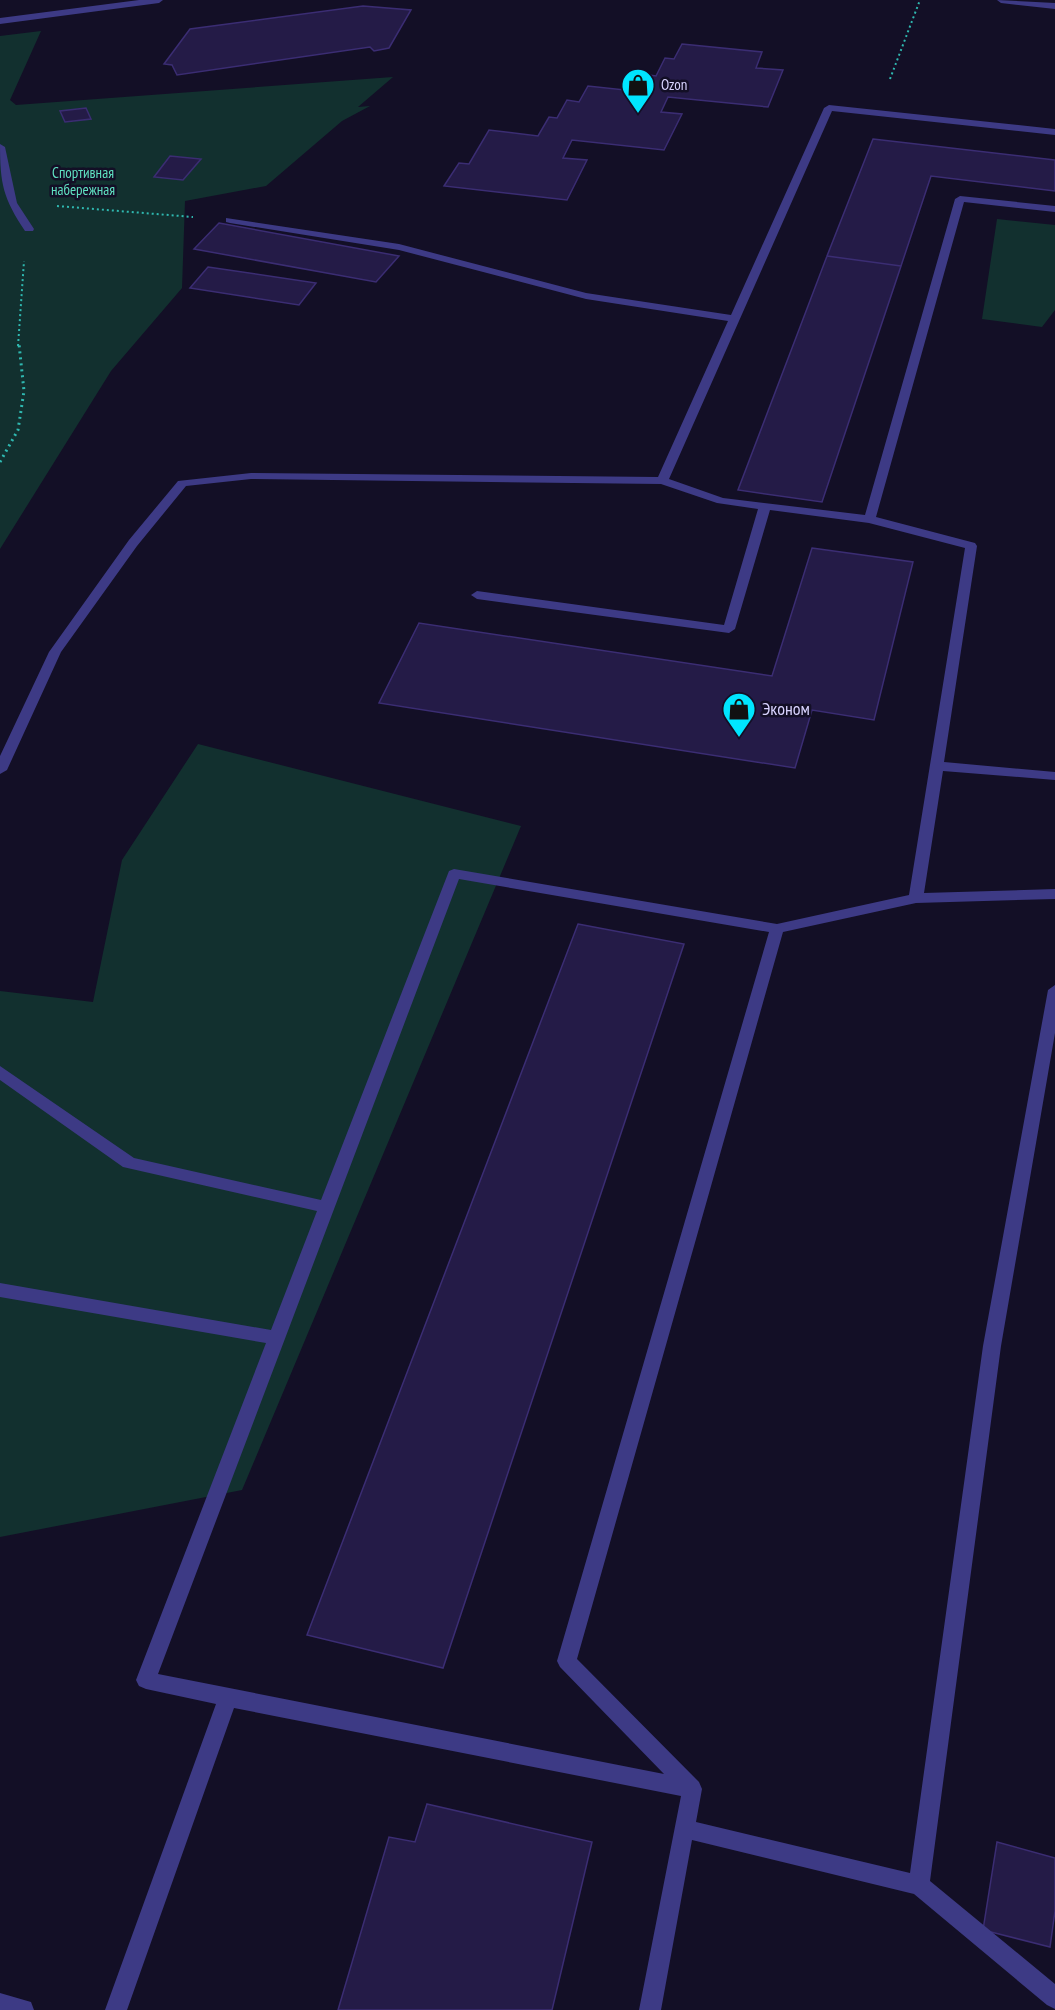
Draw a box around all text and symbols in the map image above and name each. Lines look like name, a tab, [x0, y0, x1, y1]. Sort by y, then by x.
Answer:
shop icon: Ozon	[620, 67, 656, 114]
place label: Ozon	[661, 75, 687, 94]
park label: Спортивная набережная	[51, 163, 115, 199]
shop icon: Эконом	[721, 691, 757, 738]
place label: Эконом	[762, 697, 810, 720]

